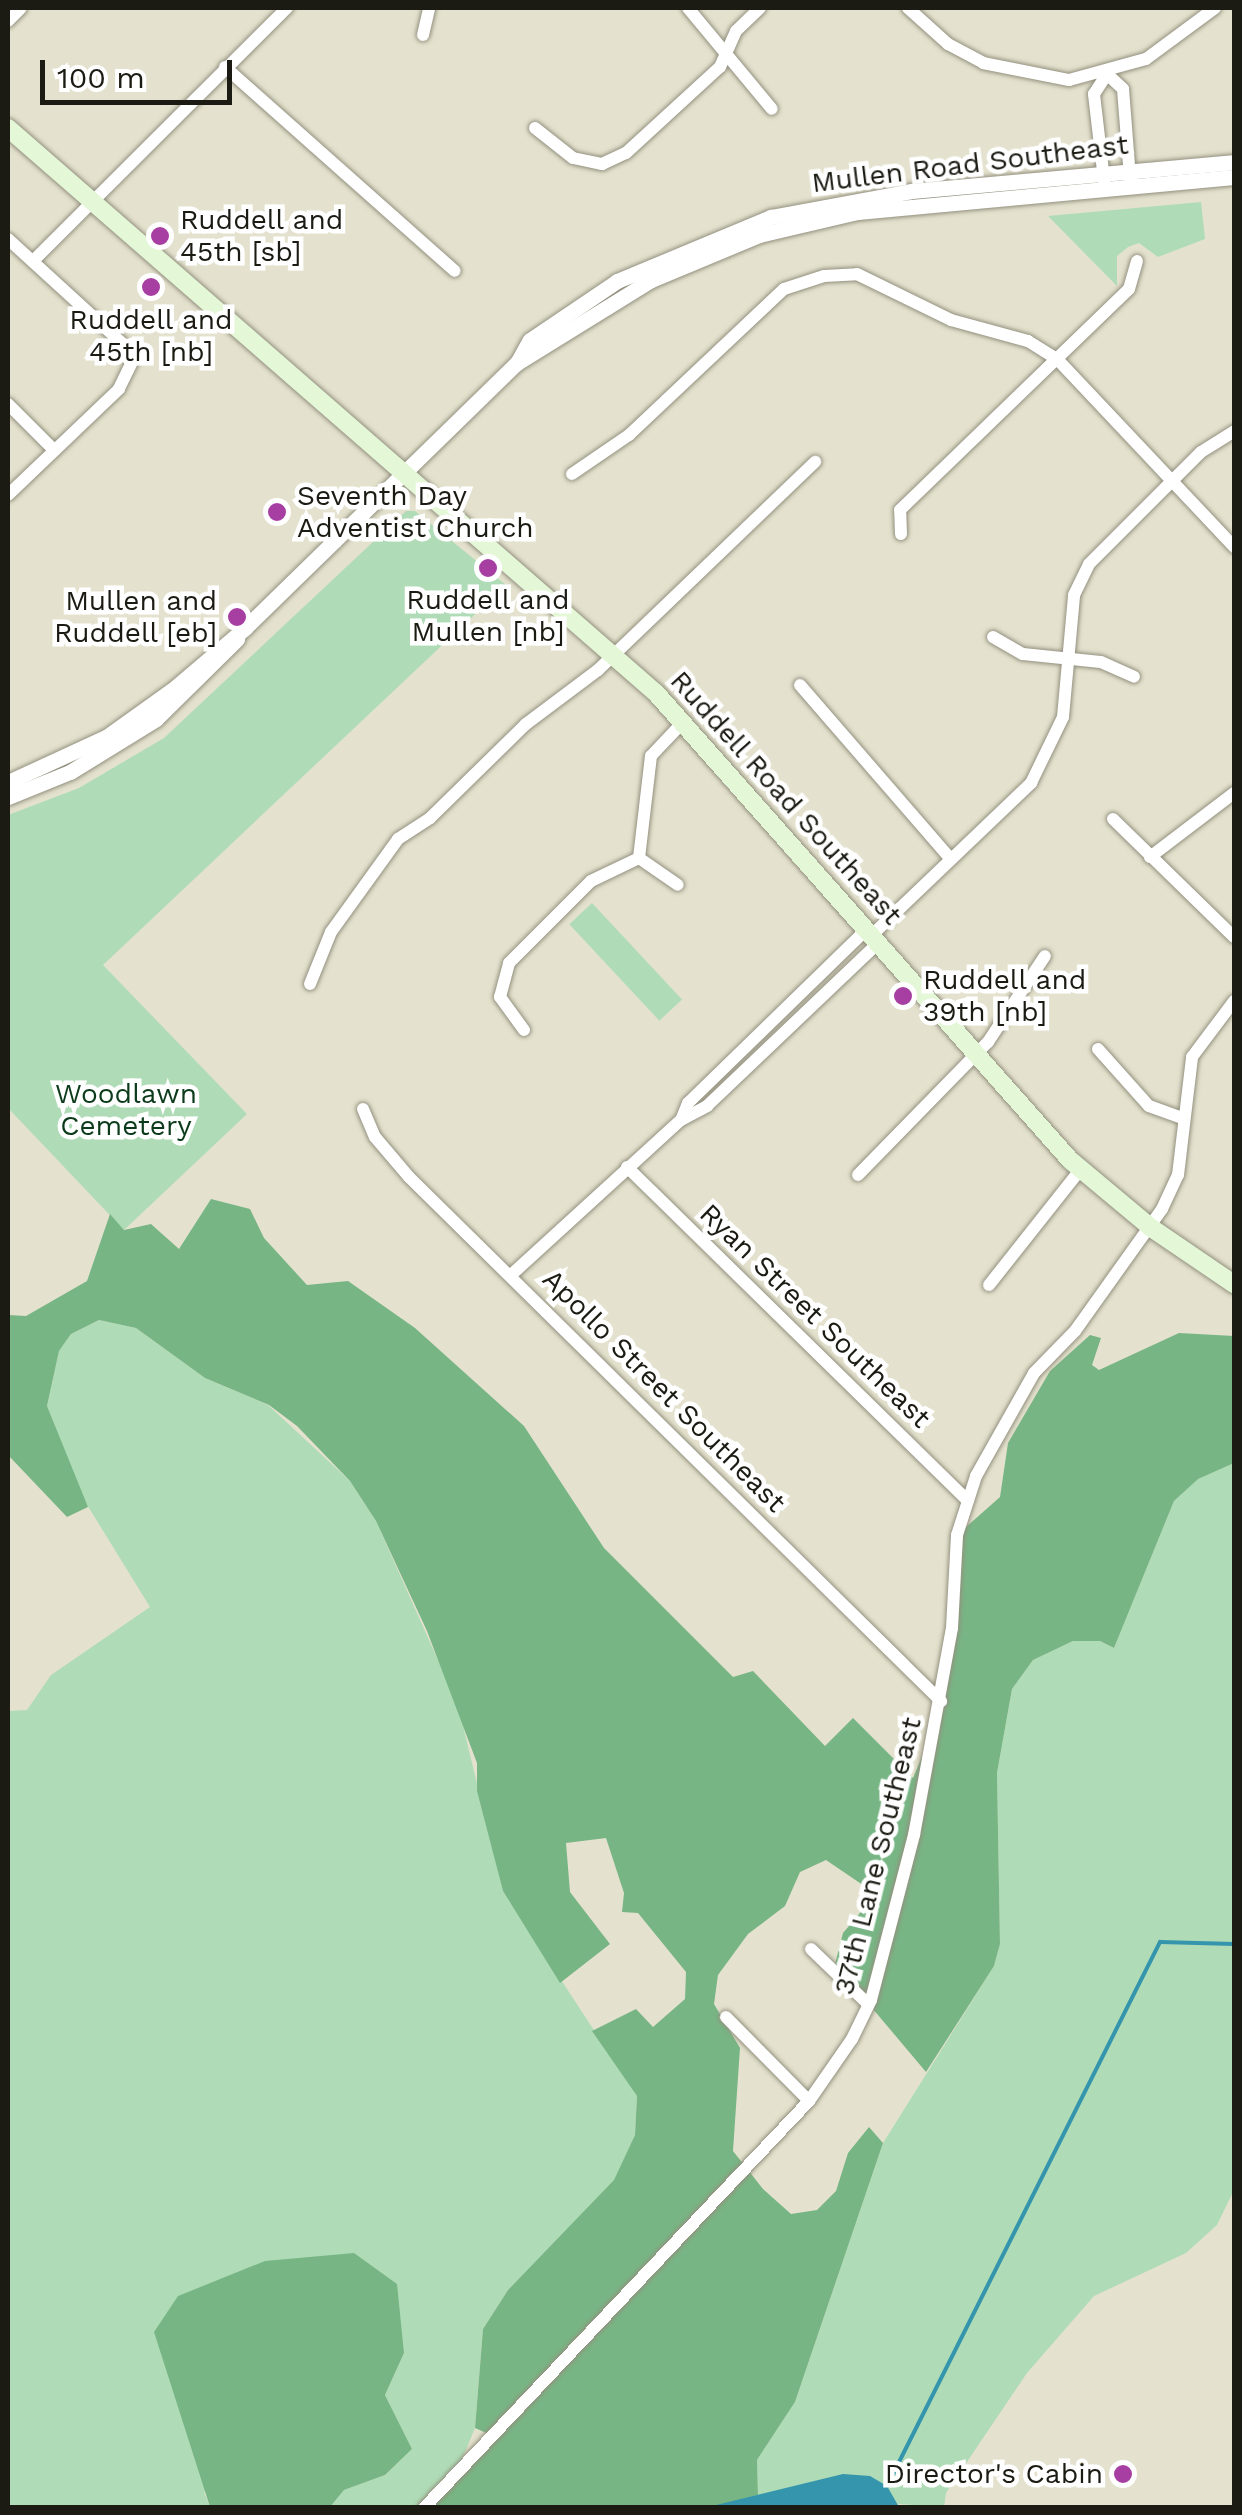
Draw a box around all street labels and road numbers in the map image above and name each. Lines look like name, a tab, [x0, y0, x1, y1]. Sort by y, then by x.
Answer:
street label: Mullen Road Southeast	[810, 128, 1130, 200]
street label: Ruddell Road Southeast	[663, 664, 909, 932]
street label: Ryan Street Southeast	[693, 1197, 937, 1435]
street label: Apollo Street Southeast	[536, 1263, 792, 1519]
street label: 37th Lane Southeast	[827, 1714, 929, 1998]

